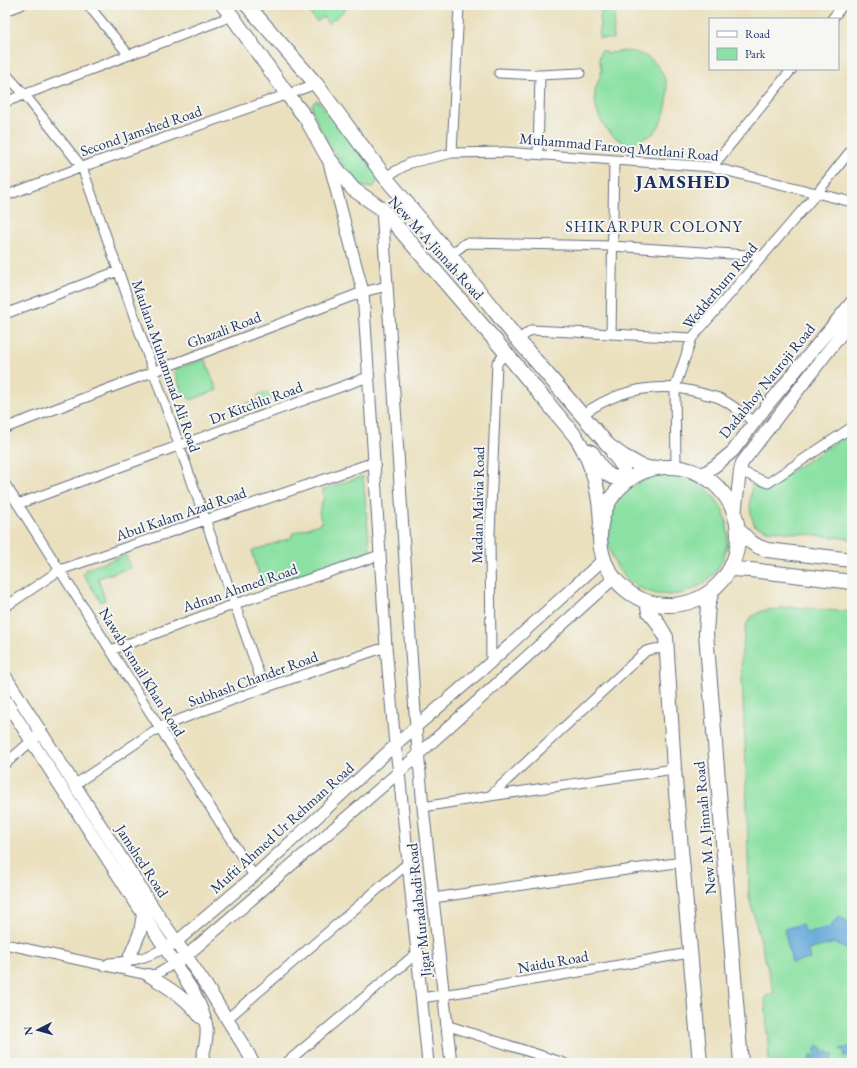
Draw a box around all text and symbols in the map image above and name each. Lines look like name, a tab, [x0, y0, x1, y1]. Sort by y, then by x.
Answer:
legend	[709, 18, 839, 70]
text: Road	[745, 26, 771, 42]
text: Park	[745, 46, 766, 62]
street label: Second Jamshed Road	[77, 101, 205, 160]
street label: Muhammad Farooq Motlani Road	[519, 128, 720, 165]
district label: JAMSHED	[633, 169, 731, 194]
street label: New M A Jinnah Road	[385, 192, 488, 304]
district label: SHIKARPUR COLONY	[565, 216, 743, 237]
street label: Wedderburn Road	[678, 238, 762, 333]
street label: Maulana Muhammad Ali Road	[128, 277, 205, 455]
street label: Ghazali Road	[184, 307, 264, 352]
street label: Dadabhoy Nauroji Road	[714, 319, 819, 442]
street label: Dr Kitchlu Road	[207, 377, 305, 428]
street label: Madan Malvia Road	[467, 446, 488, 564]
street label: Abul Kalam Azad Road	[112, 482, 249, 545]
street label: Adnan Ahmed Road	[179, 559, 300, 616]
street label: Nawab Ismail Khan Road	[95, 604, 190, 740]
street label: Subhash Chander Road	[185, 646, 321, 711]
street label: Mufti Ahmed Ur Rehman Road	[206, 758, 358, 897]
street label: New M A Jinnah Road	[689, 760, 720, 895]
street label: Jamshed Road	[111, 819, 173, 901]
street label: Jigar Muradabadi Road	[402, 842, 435, 980]
street label: Naidu Road	[516, 946, 590, 977]
north arrow	[18, 1010, 58, 1050]
text: N	[21, 1026, 35, 1036]

